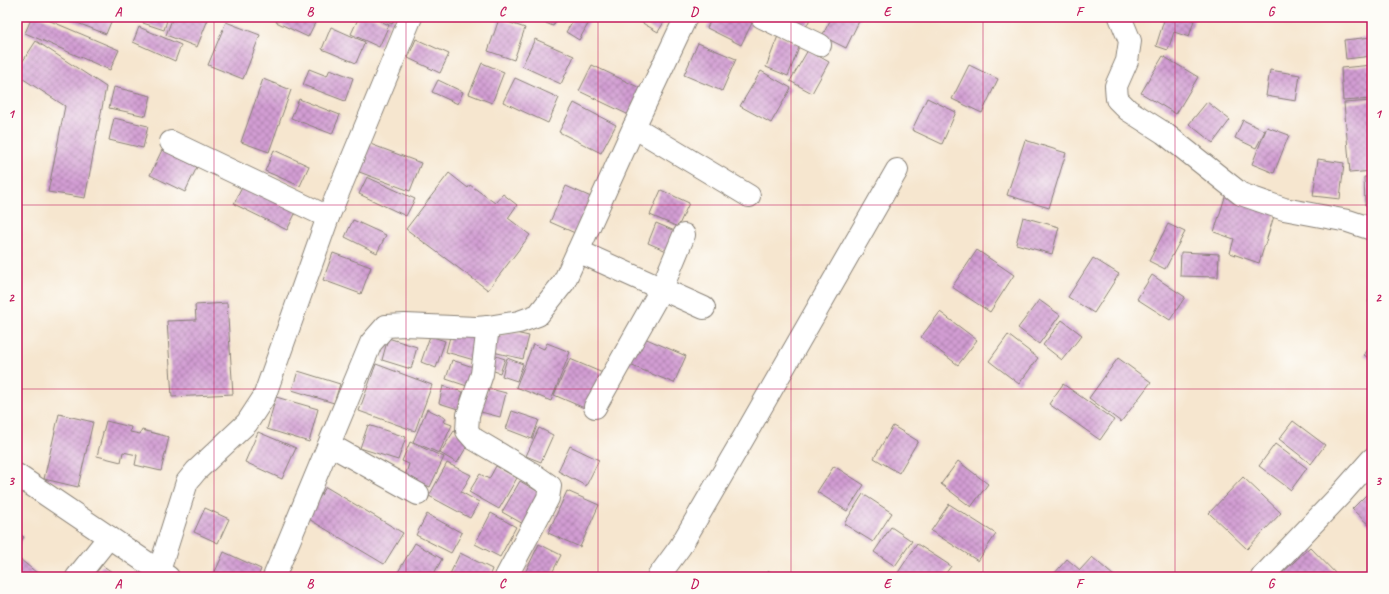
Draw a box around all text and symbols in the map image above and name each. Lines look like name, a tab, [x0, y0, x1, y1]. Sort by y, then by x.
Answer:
text: A	[115, 4, 123, 20]
text: B	[307, 4, 315, 20]
text: C	[499, 4, 507, 20]
text: D	[690, 4, 699, 20]
text: E	[884, 4, 893, 20]
text: F	[1076, 4, 1085, 20]
text: G	[1268, 4, 1276, 20]
text: 1	[8, 106, 16, 122]
text: 1	[1375, 106, 1383, 122]
text: 2	[8, 290, 15, 306]
text: 2	[1375, 290, 1382, 306]
text: 3	[8, 473, 15, 489]
text: 3	[1375, 473, 1382, 489]
text: A	[115, 576, 123, 592]
text: B	[307, 576, 315, 592]
text: C	[499, 576, 507, 592]
text: D	[690, 576, 699, 592]
text: E	[884, 576, 893, 592]
text: F	[1076, 576, 1085, 592]
text: G	[1268, 576, 1276, 592]

